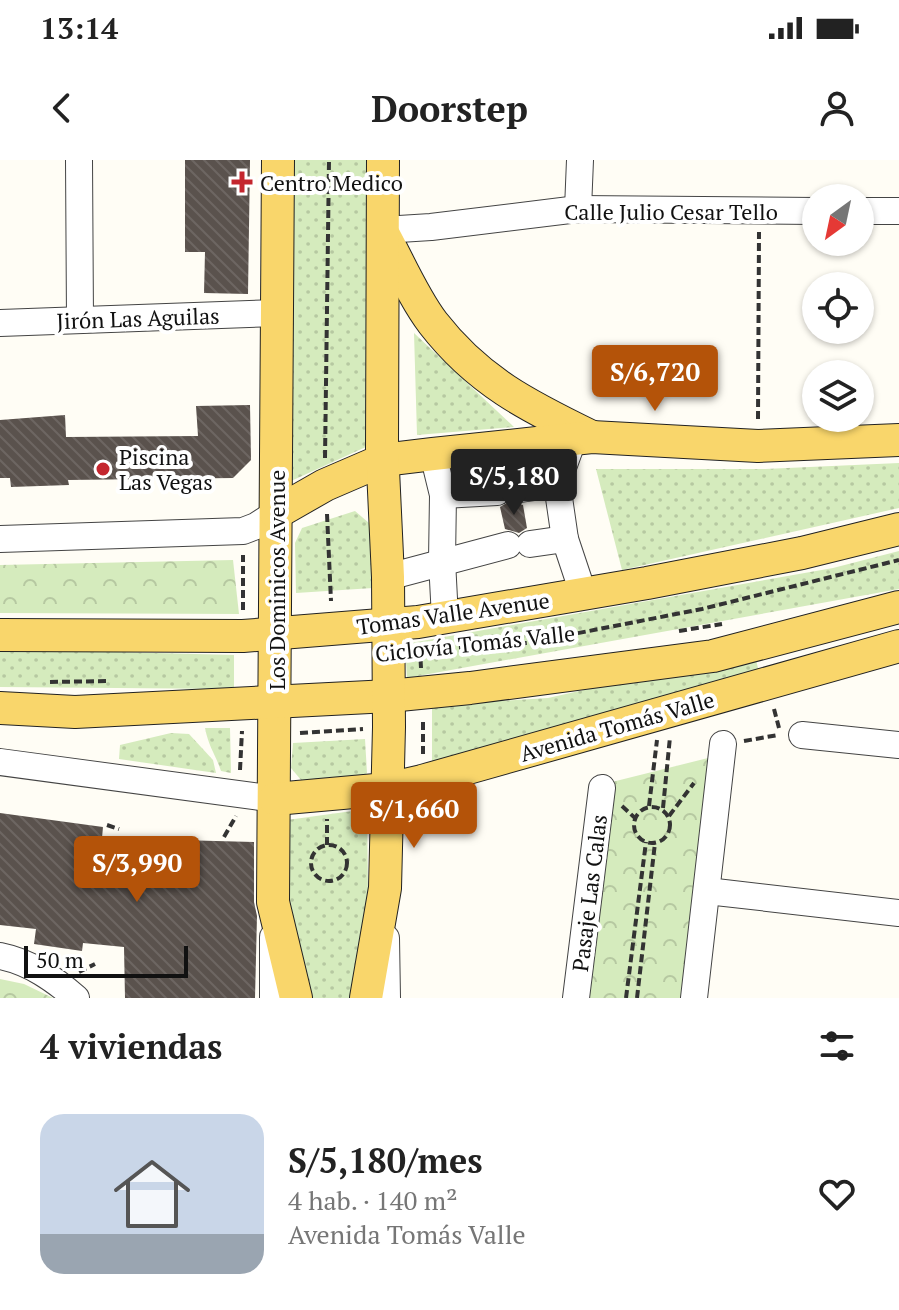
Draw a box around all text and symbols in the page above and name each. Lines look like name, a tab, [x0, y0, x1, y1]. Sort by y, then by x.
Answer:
text: 13:14	[40, 8, 118, 48]
text: Doorstep	[371, 85, 528, 132]
icon: back	[40, 86, 84, 130]
icon: person	[815, 86, 859, 130]
place label: Centro Medico	[260, 168, 403, 197]
marker: Centro Medico	[231, 171, 253, 193]
north arrow	[802, 184, 874, 256]
map controls	[802, 184, 874, 432]
street label: Calle Julio Cesar Tello	[564, 197, 778, 226]
button: locate	[802, 272, 874, 344]
street label: Jirón Las Aguilas	[56, 301, 220, 335]
pin: S/6,720	[581, 345, 729, 413]
text: S/6,720	[610, 354, 700, 388]
button: layers	[802, 360, 874, 432]
place label: Piscina Las Vegas	[119, 442, 213, 496]
pin: S/5,180	[440, 449, 588, 517]
text: S/5,180	[469, 458, 559, 492]
marker: Piscina Las Vegas	[94, 460, 112, 478]
street label: Los Dominicos Avenue	[262, 470, 291, 690]
street label: Tomas Valle Avenue	[355, 585, 551, 641]
street label: Ciclovía Tomás Valle	[373, 618, 577, 668]
street label: Avenida Tomás Valle	[516, 684, 718, 768]
pin: S/1,660	[340, 782, 488, 850]
text: S/1,660	[369, 791, 459, 825]
street label: Pasaje Las Calas	[565, 813, 613, 973]
pin: S/3,990	[63, 836, 211, 904]
text: S/3,990	[92, 845, 182, 879]
scale bar	[24, 942, 188, 978]
text: 50 m	[36, 945, 84, 974]
text: 4 viviendas	[40, 1024, 222, 1069]
icon: filters	[815, 1024, 859, 1068]
text: S/5,180/mes	[288, 1138, 483, 1183]
icon: home	[104, 1146, 200, 1242]
icon: heart	[815, 1172, 859, 1216]
text: 4 hab. · 140 m²	[288, 1183, 457, 1217]
text: Avenida Tomás Valle	[288, 1217, 526, 1251]

